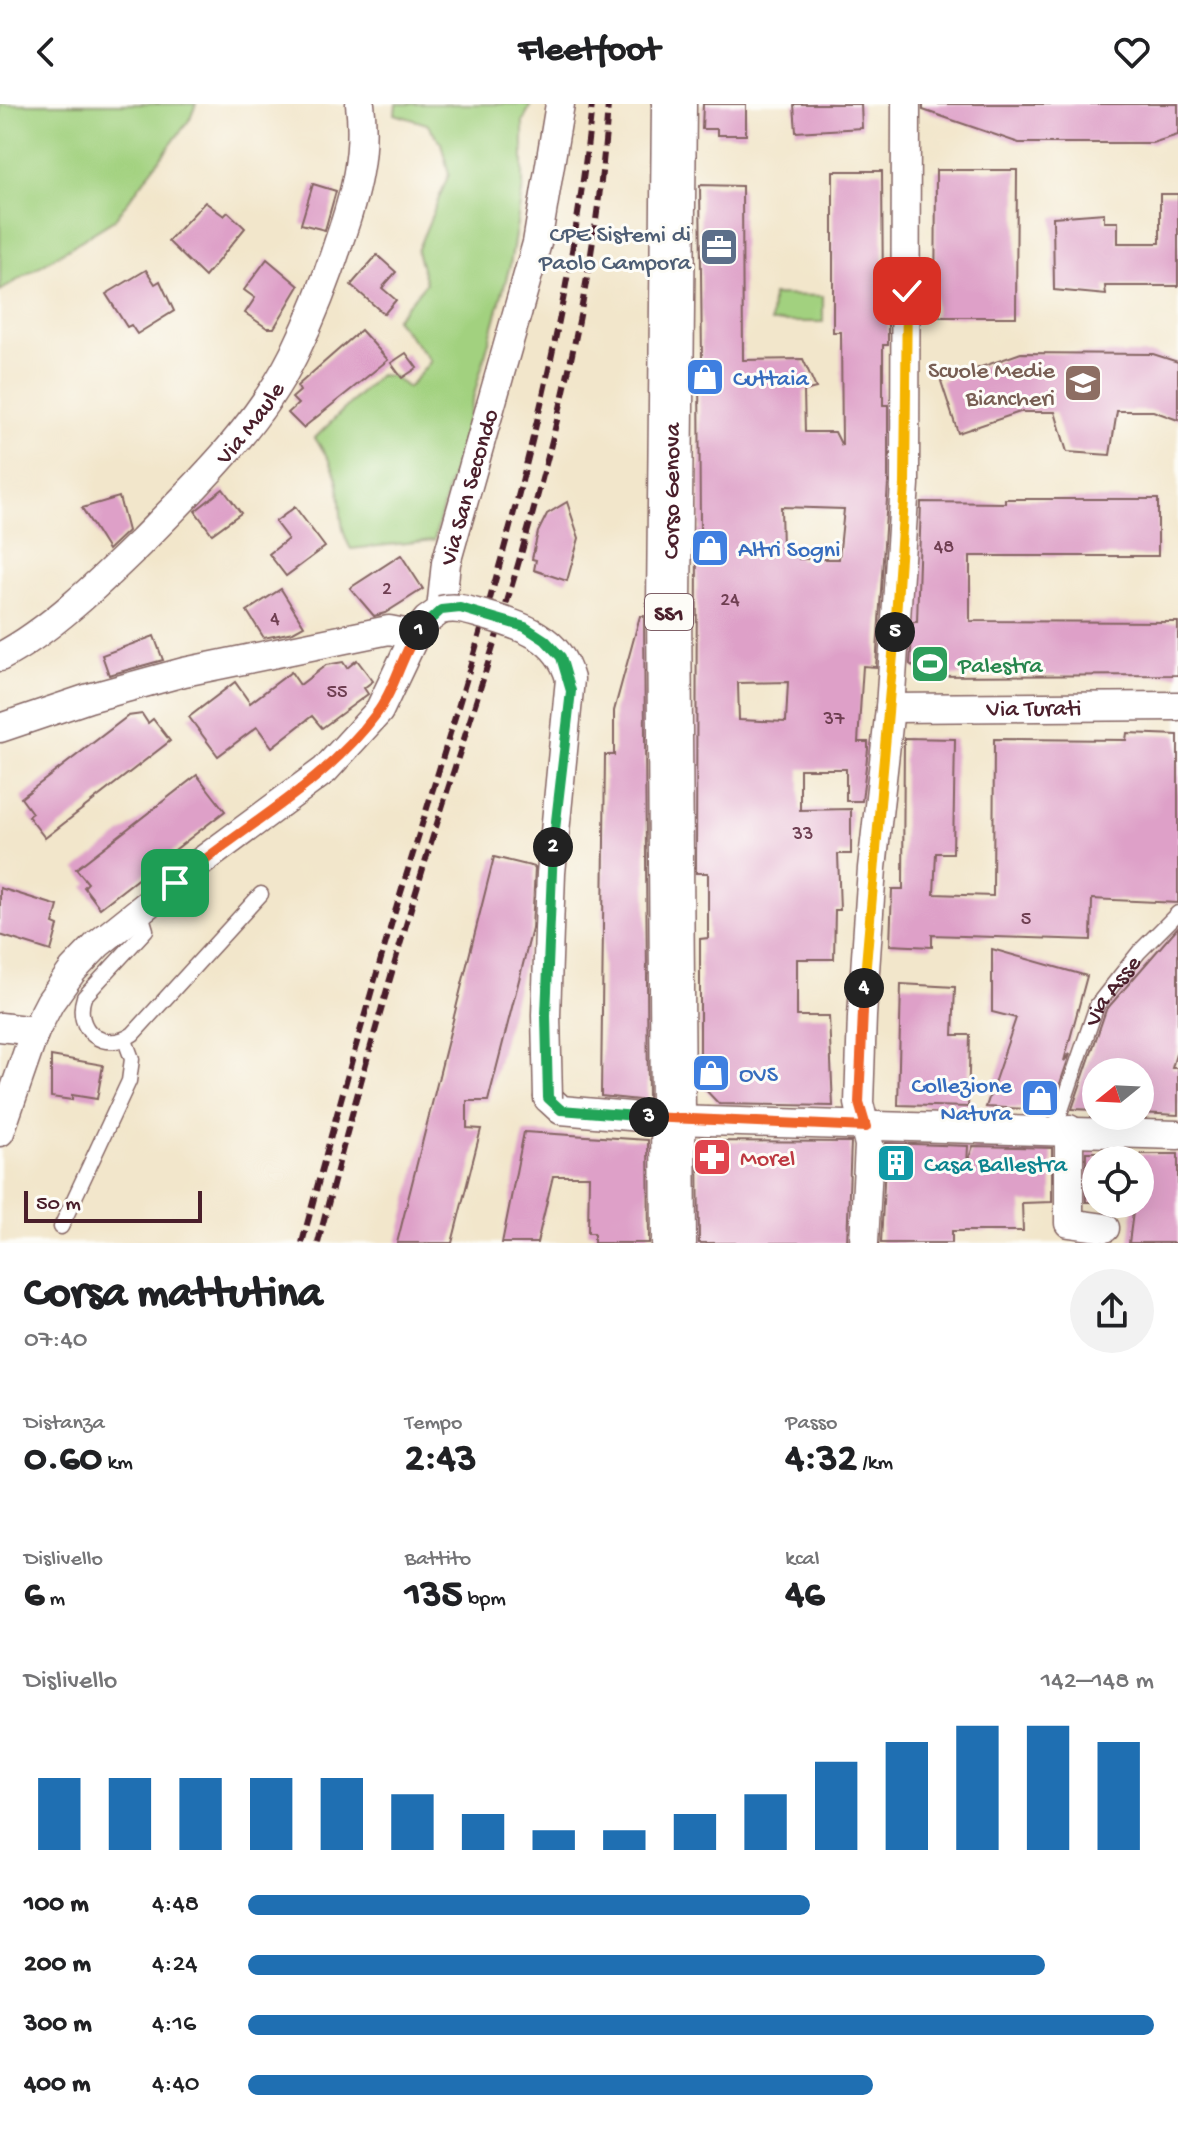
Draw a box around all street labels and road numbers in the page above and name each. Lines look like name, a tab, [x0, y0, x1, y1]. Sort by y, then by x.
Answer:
street label: Via Maule	[210, 377, 293, 473]
street label: Via San Secondo	[435, 406, 507, 570]
street label: Corso Genova	[658, 422, 689, 559]
road number: SS1	[645, 594, 693, 630]
street label: Via Turati	[985, 696, 1082, 725]
street label: Via Asse	[1080, 950, 1149, 1032]

